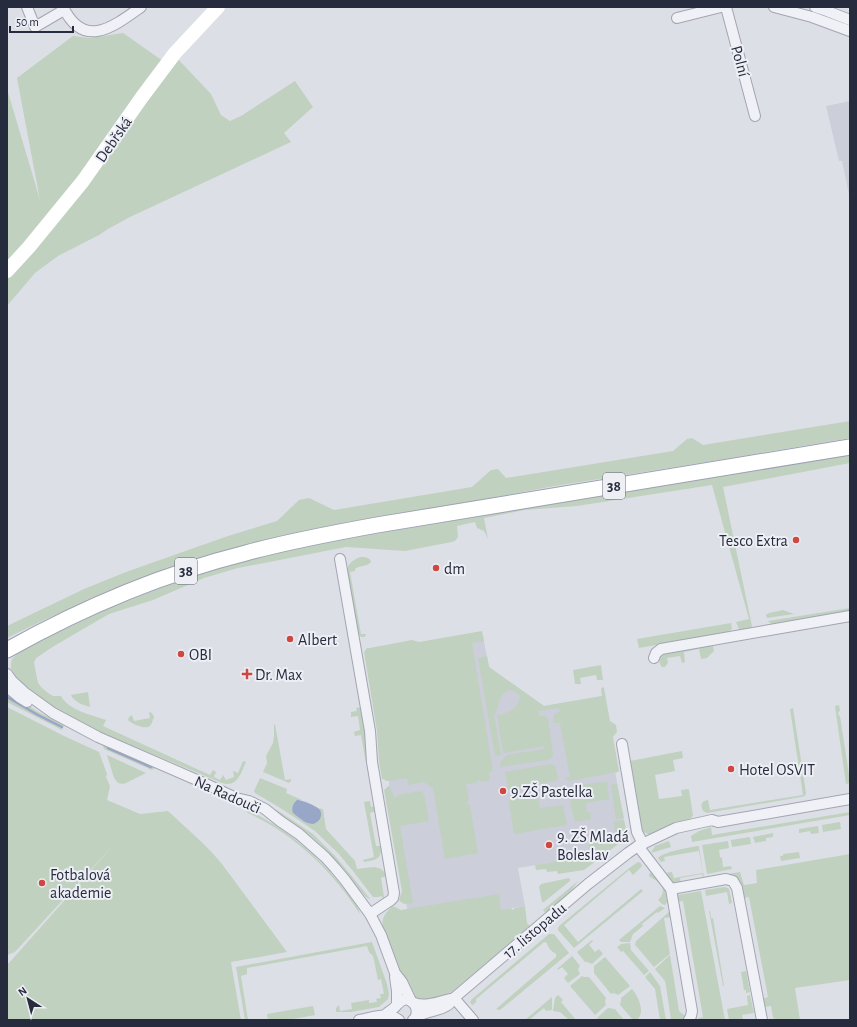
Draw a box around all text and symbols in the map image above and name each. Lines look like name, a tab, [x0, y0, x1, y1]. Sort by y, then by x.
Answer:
scale bar	[10, 8, 73, 34]
text: 50 m	[16, 16, 39, 28]
street label: Polní	[728, 44, 752, 79]
street label: Debřská	[93, 114, 135, 165]
road number: 38	[603, 473, 625, 499]
place label: Tesco Extra	[719, 533, 788, 549]
marker: Tesco Extra	[791, 535, 801, 545]
road number: 38	[175, 558, 197, 584]
place label: dm	[444, 561, 465, 577]
marker: dm	[431, 563, 441, 573]
place label: Albert	[298, 632, 337, 648]
marker: Albert	[285, 634, 295, 644]
place label: OBI	[189, 647, 212, 663]
marker: OBI	[176, 649, 186, 659]
place label: Dr. Max	[255, 667, 302, 683]
marker: Dr. Max	[242, 669, 252, 679]
place label: Hotel OSVIT	[739, 762, 815, 778]
marker: Hotel OSVIT	[726, 764, 736, 774]
street label: Na Radouči	[192, 773, 263, 817]
place label: 9.ZŠ Pastelka	[511, 782, 593, 800]
marker: 9.ZŠ Pastelka	[498, 786, 508, 796]
place label: 9. ZŠ Mladá Boleslav	[557, 827, 629, 863]
marker: 9. ZŠ Mladá Boleslav	[544, 840, 554, 850]
place label: Fotbalová akademie	[50, 867, 111, 901]
marker: Fotbalová akademie	[37, 878, 47, 888]
street label: 17. listopadu	[500, 900, 569, 962]
north arrow	[8, 979, 48, 1019]
text: N	[16, 985, 29, 998]

